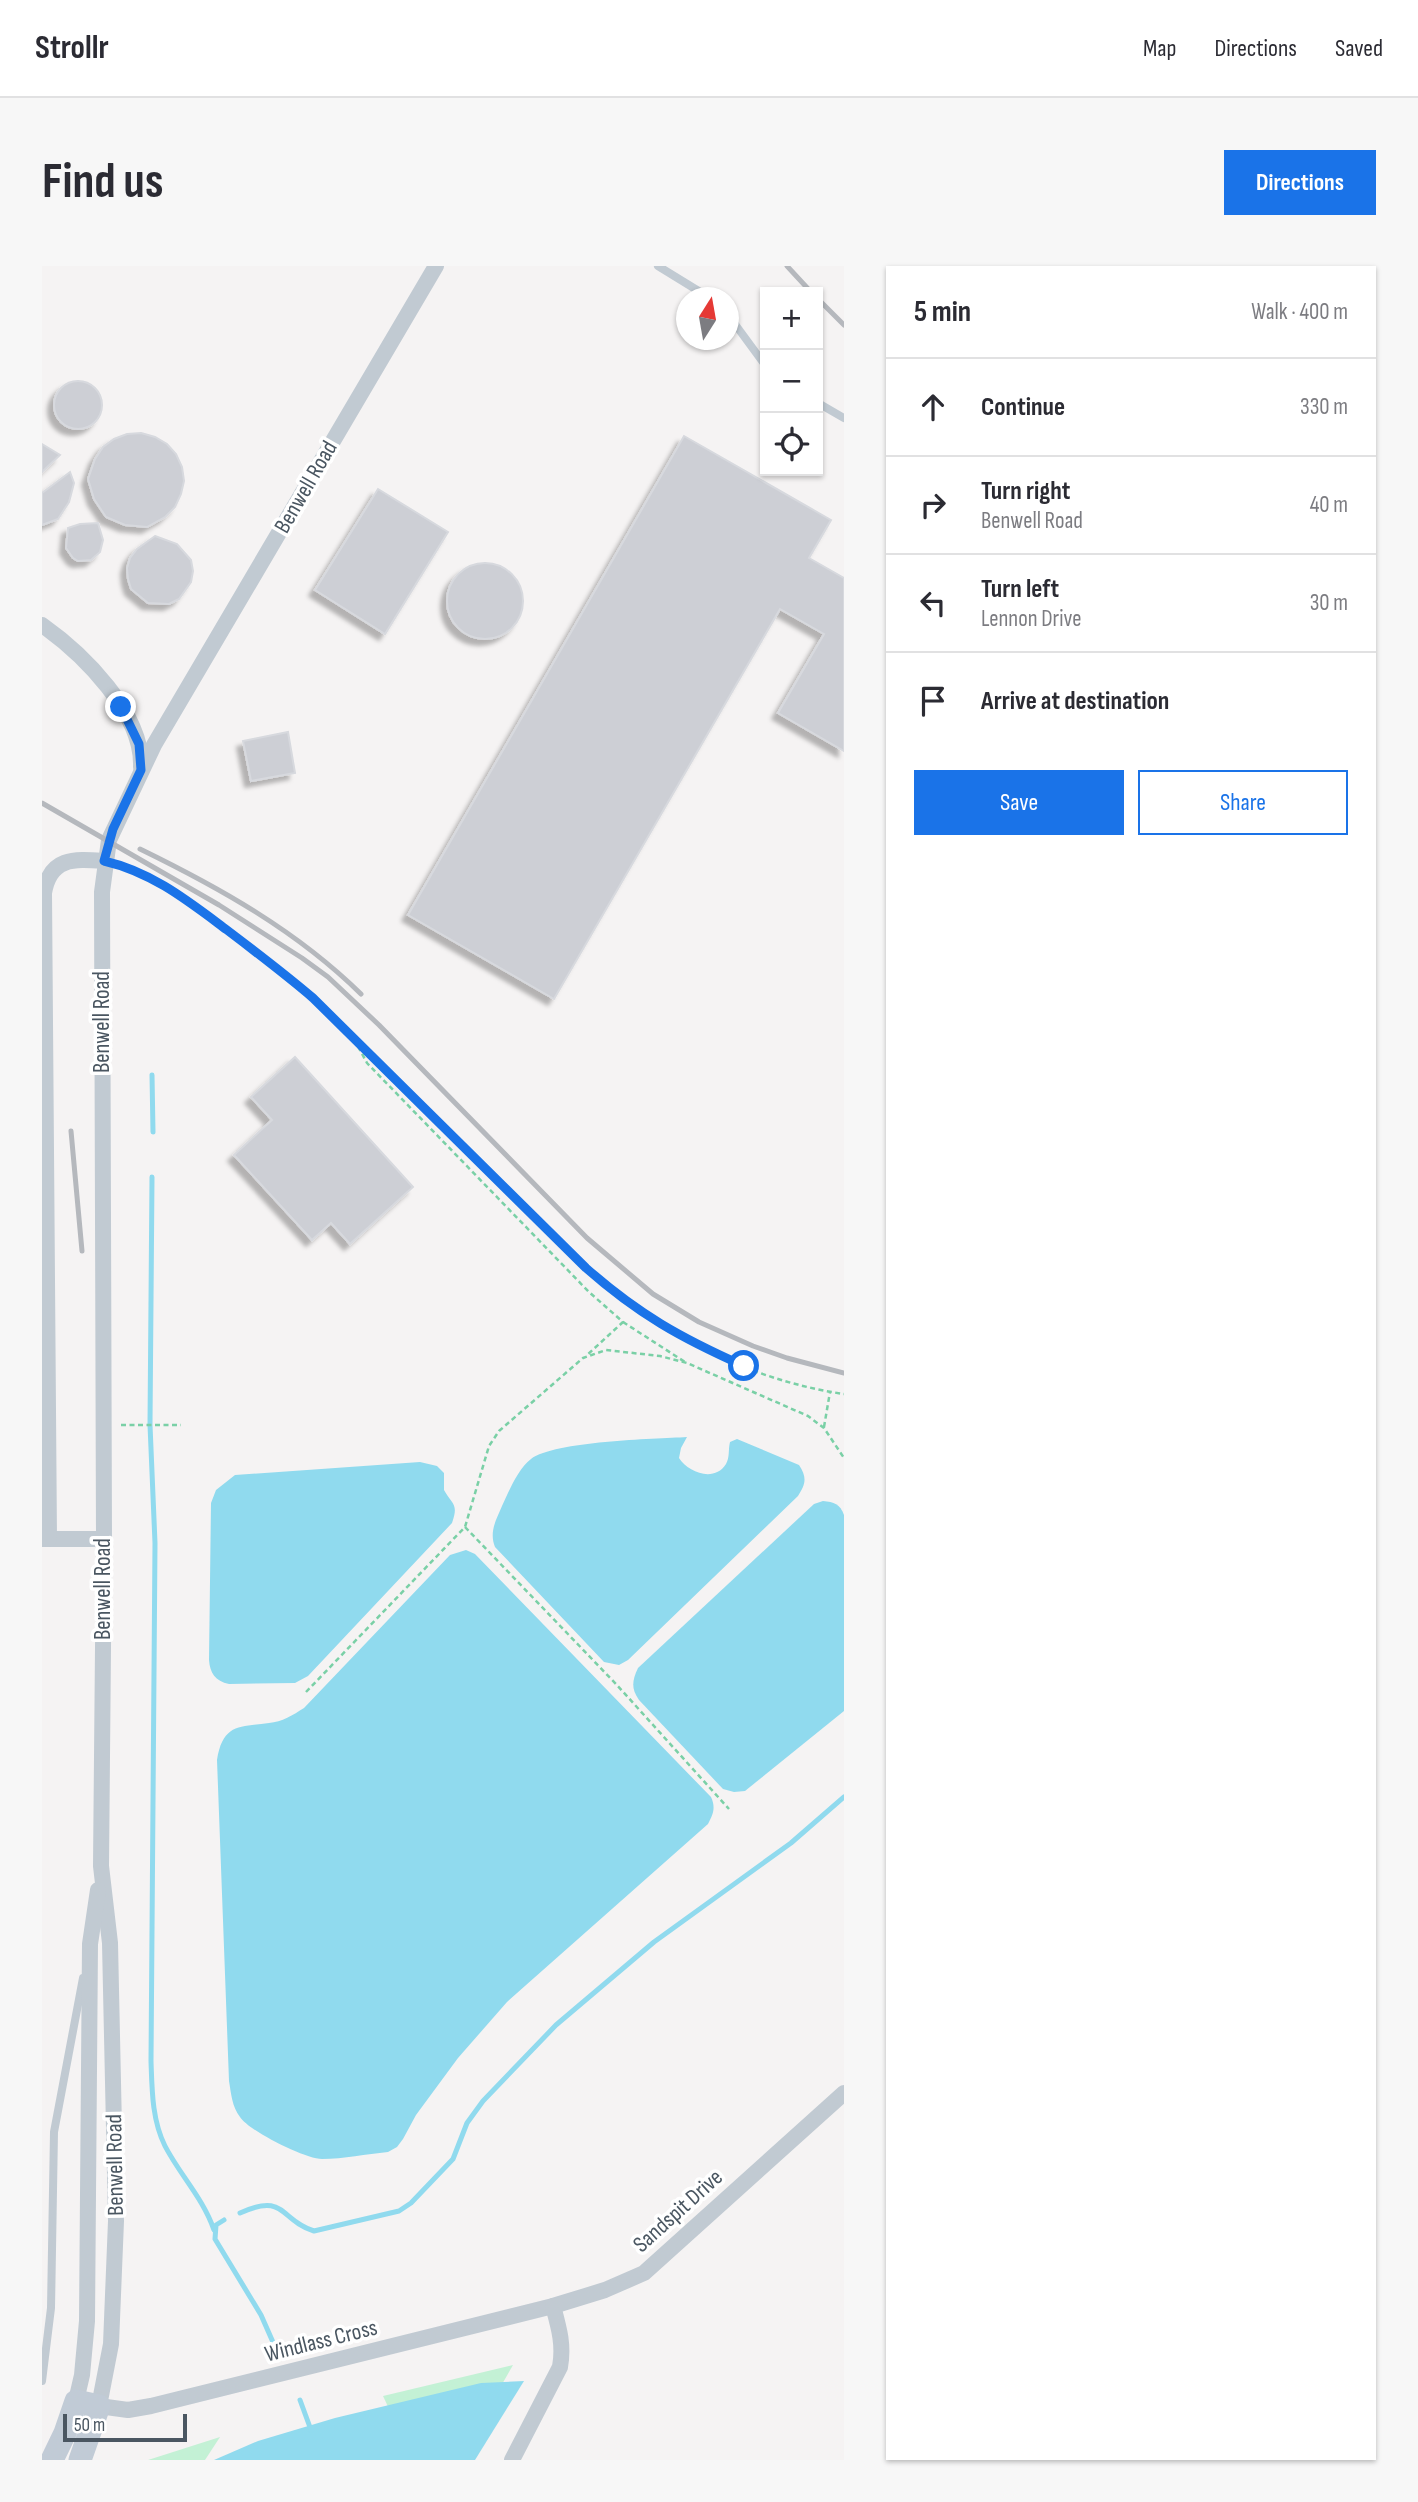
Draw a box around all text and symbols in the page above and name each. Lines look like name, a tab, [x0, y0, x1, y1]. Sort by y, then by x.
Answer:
text: Strollr	[35, 28, 109, 68]
text: Map	[1143, 34, 1176, 63]
text: Directions	[1214, 34, 1297, 63]
text: Saved	[1335, 34, 1383, 63]
button: Directions	[1224, 150, 1376, 215]
text: Find us	[42, 153, 164, 212]
north arrow	[676, 287, 739, 350]
map controls	[760, 287, 823, 476]
button: +	[760, 287, 823, 350]
text: 5 min	[914, 294, 971, 330]
text: Walk · 400 m	[1251, 298, 1348, 326]
button: −	[760, 350, 823, 413]
icon: ahead	[914, 388, 952, 426]
text: Continue	[981, 392, 1065, 423]
text: 330 m	[1300, 393, 1348, 421]
button: locate	[760, 413, 823, 476]
street label: Benwell Road	[268, 436, 344, 538]
text: Turn right	[981, 476, 1070, 507]
icon: right	[914, 486, 952, 524]
text: 40 m	[1310, 491, 1348, 519]
text: Benwell Road	[981, 507, 1083, 535]
text: Turn left	[981, 574, 1059, 605]
icon: left	[914, 584, 952, 622]
text: 30 m	[1310, 589, 1348, 617]
text: Lennon Drive	[981, 605, 1081, 633]
icon: arrive	[914, 682, 952, 720]
text: Arrive at destination	[981, 686, 1169, 717]
route end	[105, 691, 136, 722]
button: Save	[914, 770, 1124, 835]
button: Share	[1138, 770, 1348, 835]
street label: Benwell Road	[88, 971, 116, 1073]
route start	[728, 1350, 759, 1381]
street label: Benwell Road	[89, 1538, 117, 1640]
street label: Benwell Road	[100, 2114, 130, 2216]
street label: Sandspit Drive	[627, 2163, 729, 2259]
street label: Windlass Cross	[262, 2314, 380, 2368]
scale bar	[63, 2411, 187, 2443]
text: 50 m	[74, 2414, 105, 2437]

